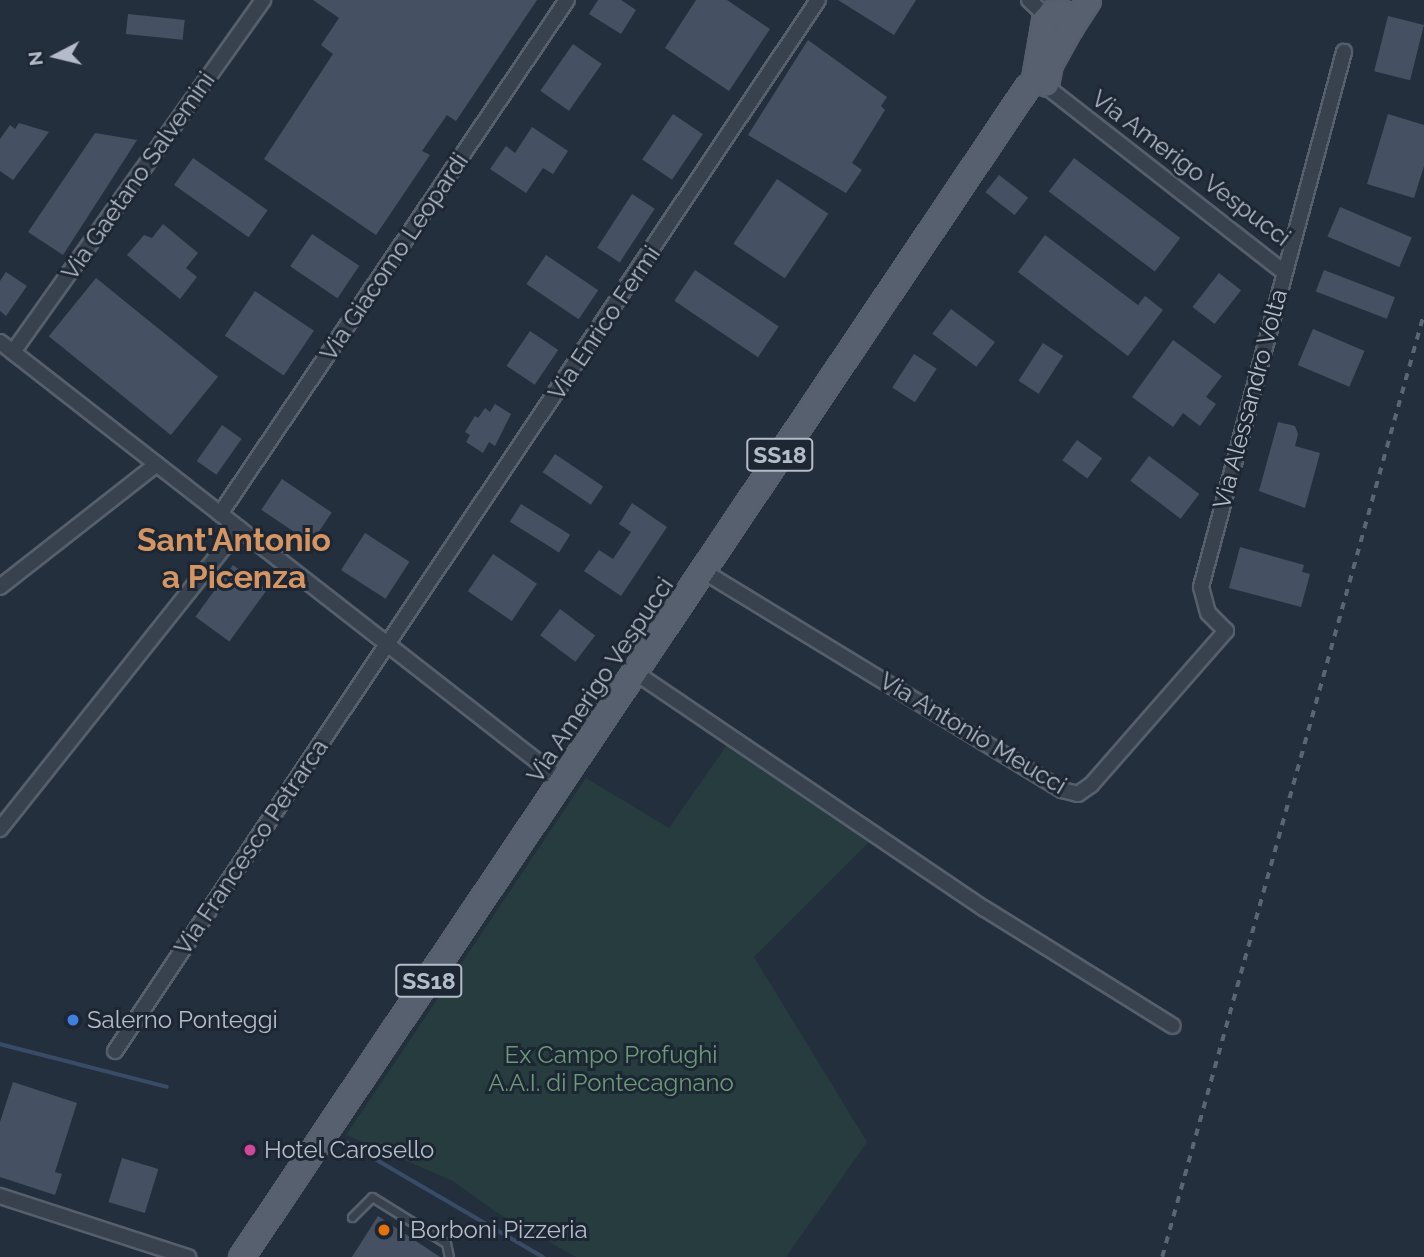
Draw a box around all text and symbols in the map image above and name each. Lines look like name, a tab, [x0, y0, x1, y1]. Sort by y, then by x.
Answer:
north arrow	[21, 21, 91, 91]
text: N	[23, 50, 47, 67]
street label: Via Gaetano Salvemini	[55, 66, 221, 286]
street label: Via Amerigo Vespucci	[1085, 83, 1297, 253]
street label: Via Giacomo Leopardi	[314, 148, 474, 366]
street label: Via Enrico Fermi	[542, 241, 666, 405]
street label: Via Alessandro Volta	[1207, 285, 1293, 513]
road number: SS18	[745, 436, 815, 475]
district label: Sant'Antonio a Picenza	[137, 522, 331, 597]
street label: Via Amerigo Vespucci	[520, 571, 680, 789]
street label: Via Antonio Meucci	[874, 666, 1072, 800]
street label: Via Francesco Petrarca	[168, 734, 334, 960]
road number: SS18	[394, 962, 464, 1000]
place label: Salerno Ponteggi	[87, 1006, 278, 1034]
marker: Salerno Ponteggi	[65, 1012, 81, 1028]
park label: Ex Campo Profughi A.A.I. di Pontecagnano	[488, 1041, 734, 1097]
place label: Hotel Carosello	[264, 1136, 435, 1164]
marker: Hotel Carosello	[242, 1142, 258, 1158]
place label: I Borboni Pizzeria	[398, 1216, 588, 1244]
marker: I Borboni Pizzeria	[376, 1222, 392, 1238]

